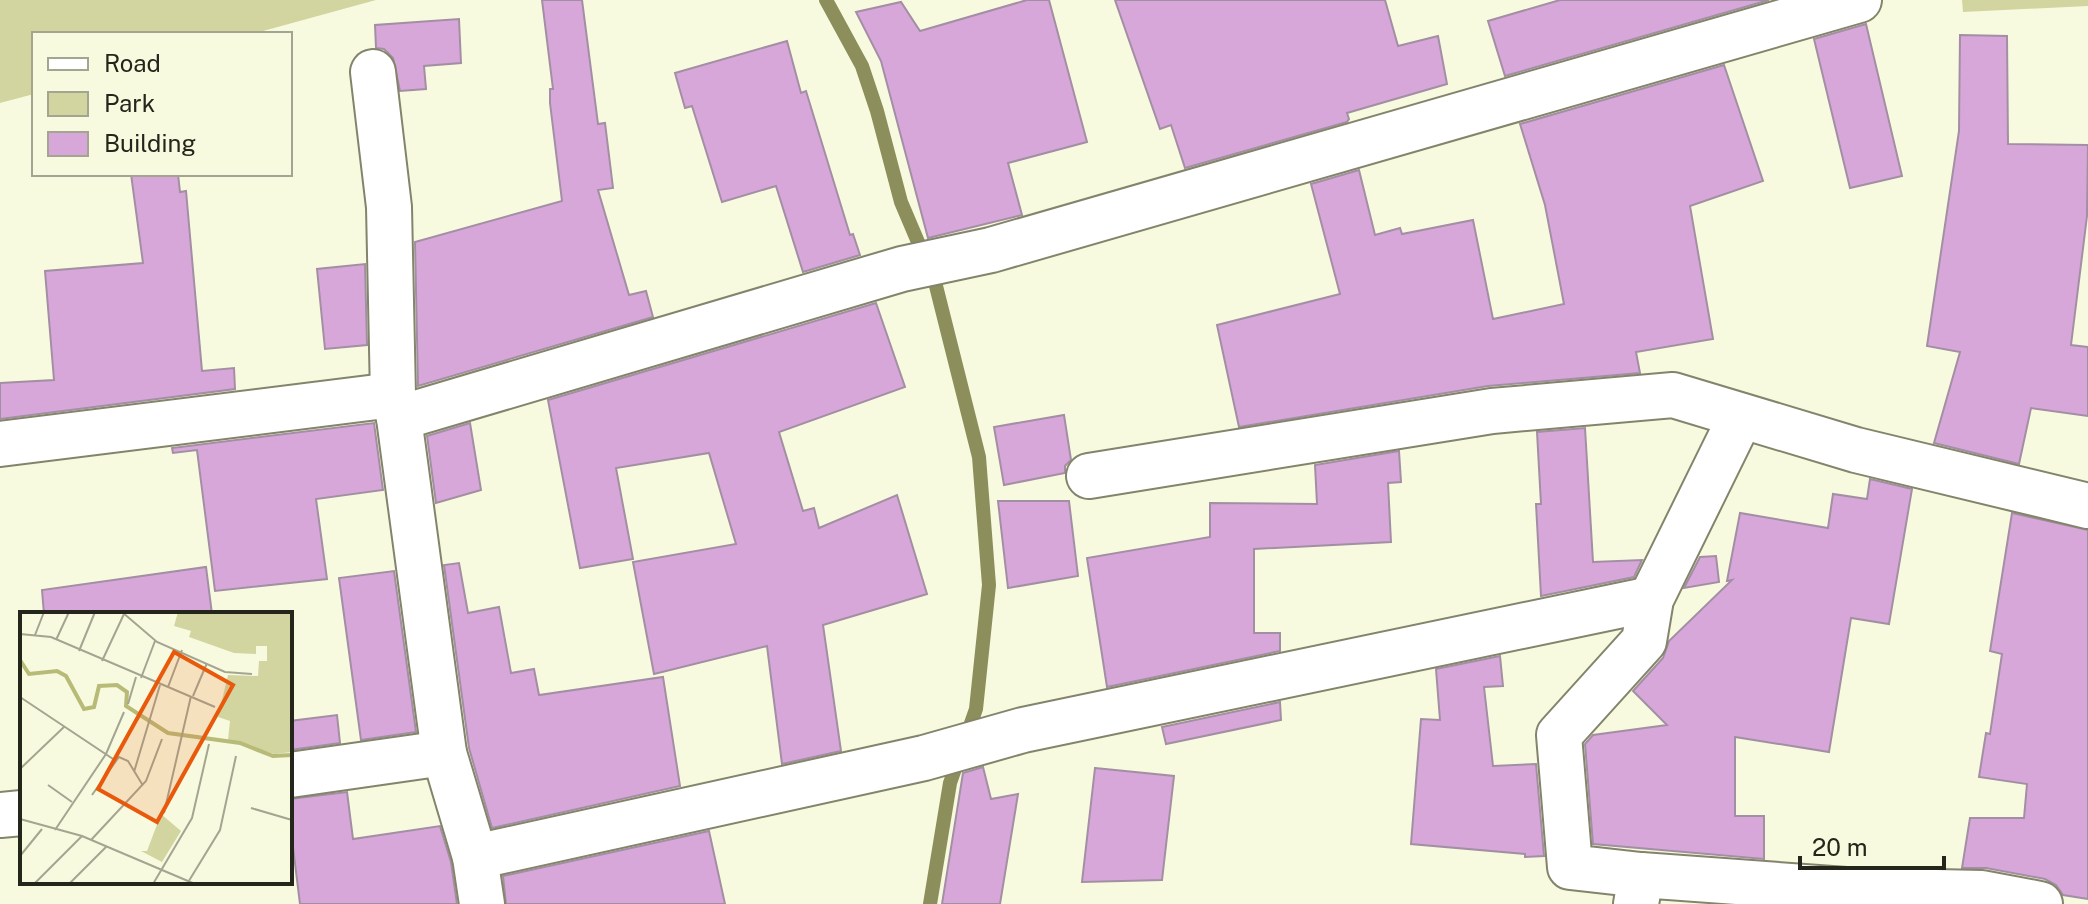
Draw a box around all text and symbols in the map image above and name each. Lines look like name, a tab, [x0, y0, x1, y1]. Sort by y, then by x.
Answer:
legend	[32, 32, 292, 176]
text: Road	[104, 49, 161, 77]
text: Park	[104, 89, 155, 117]
text: Building	[104, 129, 196, 157]
inset map	[20, 612, 292, 884]
scale bar	[1800, 820, 1944, 870]
text: 20 m	[1812, 833, 1868, 861]

